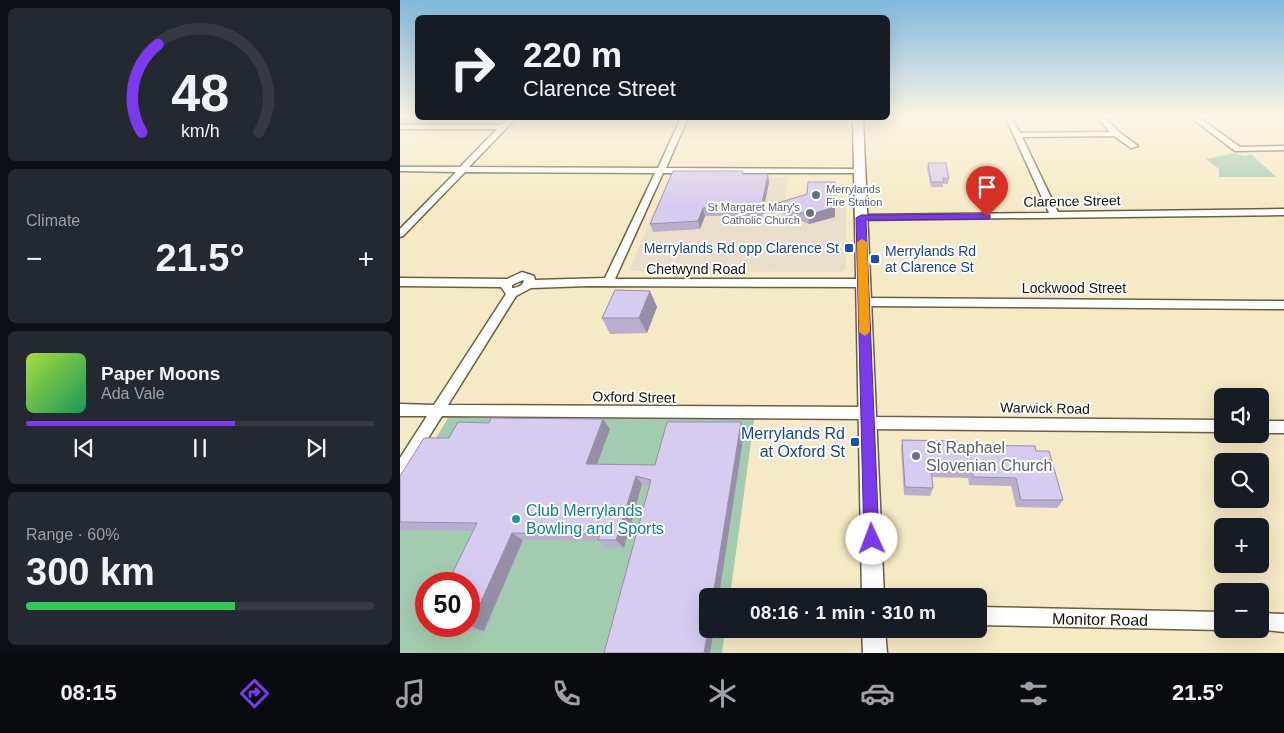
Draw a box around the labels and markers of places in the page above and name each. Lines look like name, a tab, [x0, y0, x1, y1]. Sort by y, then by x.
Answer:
pin	[966, 166, 1008, 217]
place label: Merrylands Fire Station	[826, 183, 882, 208]
marker: Merrylands Fire Station	[810, 189, 822, 201]
place label: St Margaret Mary's Catholic Church	[707, 201, 800, 226]
marker: St Margaret Mary's Catholic Church	[804, 207, 816, 219]
place label: Merrylands Rd opp Clarence St	[644, 240, 839, 256]
marker: Merrylands Rd opp Clarence St	[843, 242, 855, 254]
place label: Merrylands Rd at Clarence St	[885, 243, 976, 275]
marker: Merrylands Rd at Clarence St	[869, 253, 881, 265]
place label: Merrylands Rd at Oxford St	[741, 425, 846, 460]
marker: Merrylands Rd at Oxford St	[849, 436, 861, 448]
place label: St Raphael Slovenian Church	[926, 439, 1052, 474]
marker: St Raphael Slovenian Church	[910, 450, 922, 462]
place label: Club Merrylands Bowling and Sports	[526, 502, 664, 537]
marker: Club Merrylands Bowling and Sports	[510, 513, 522, 525]

